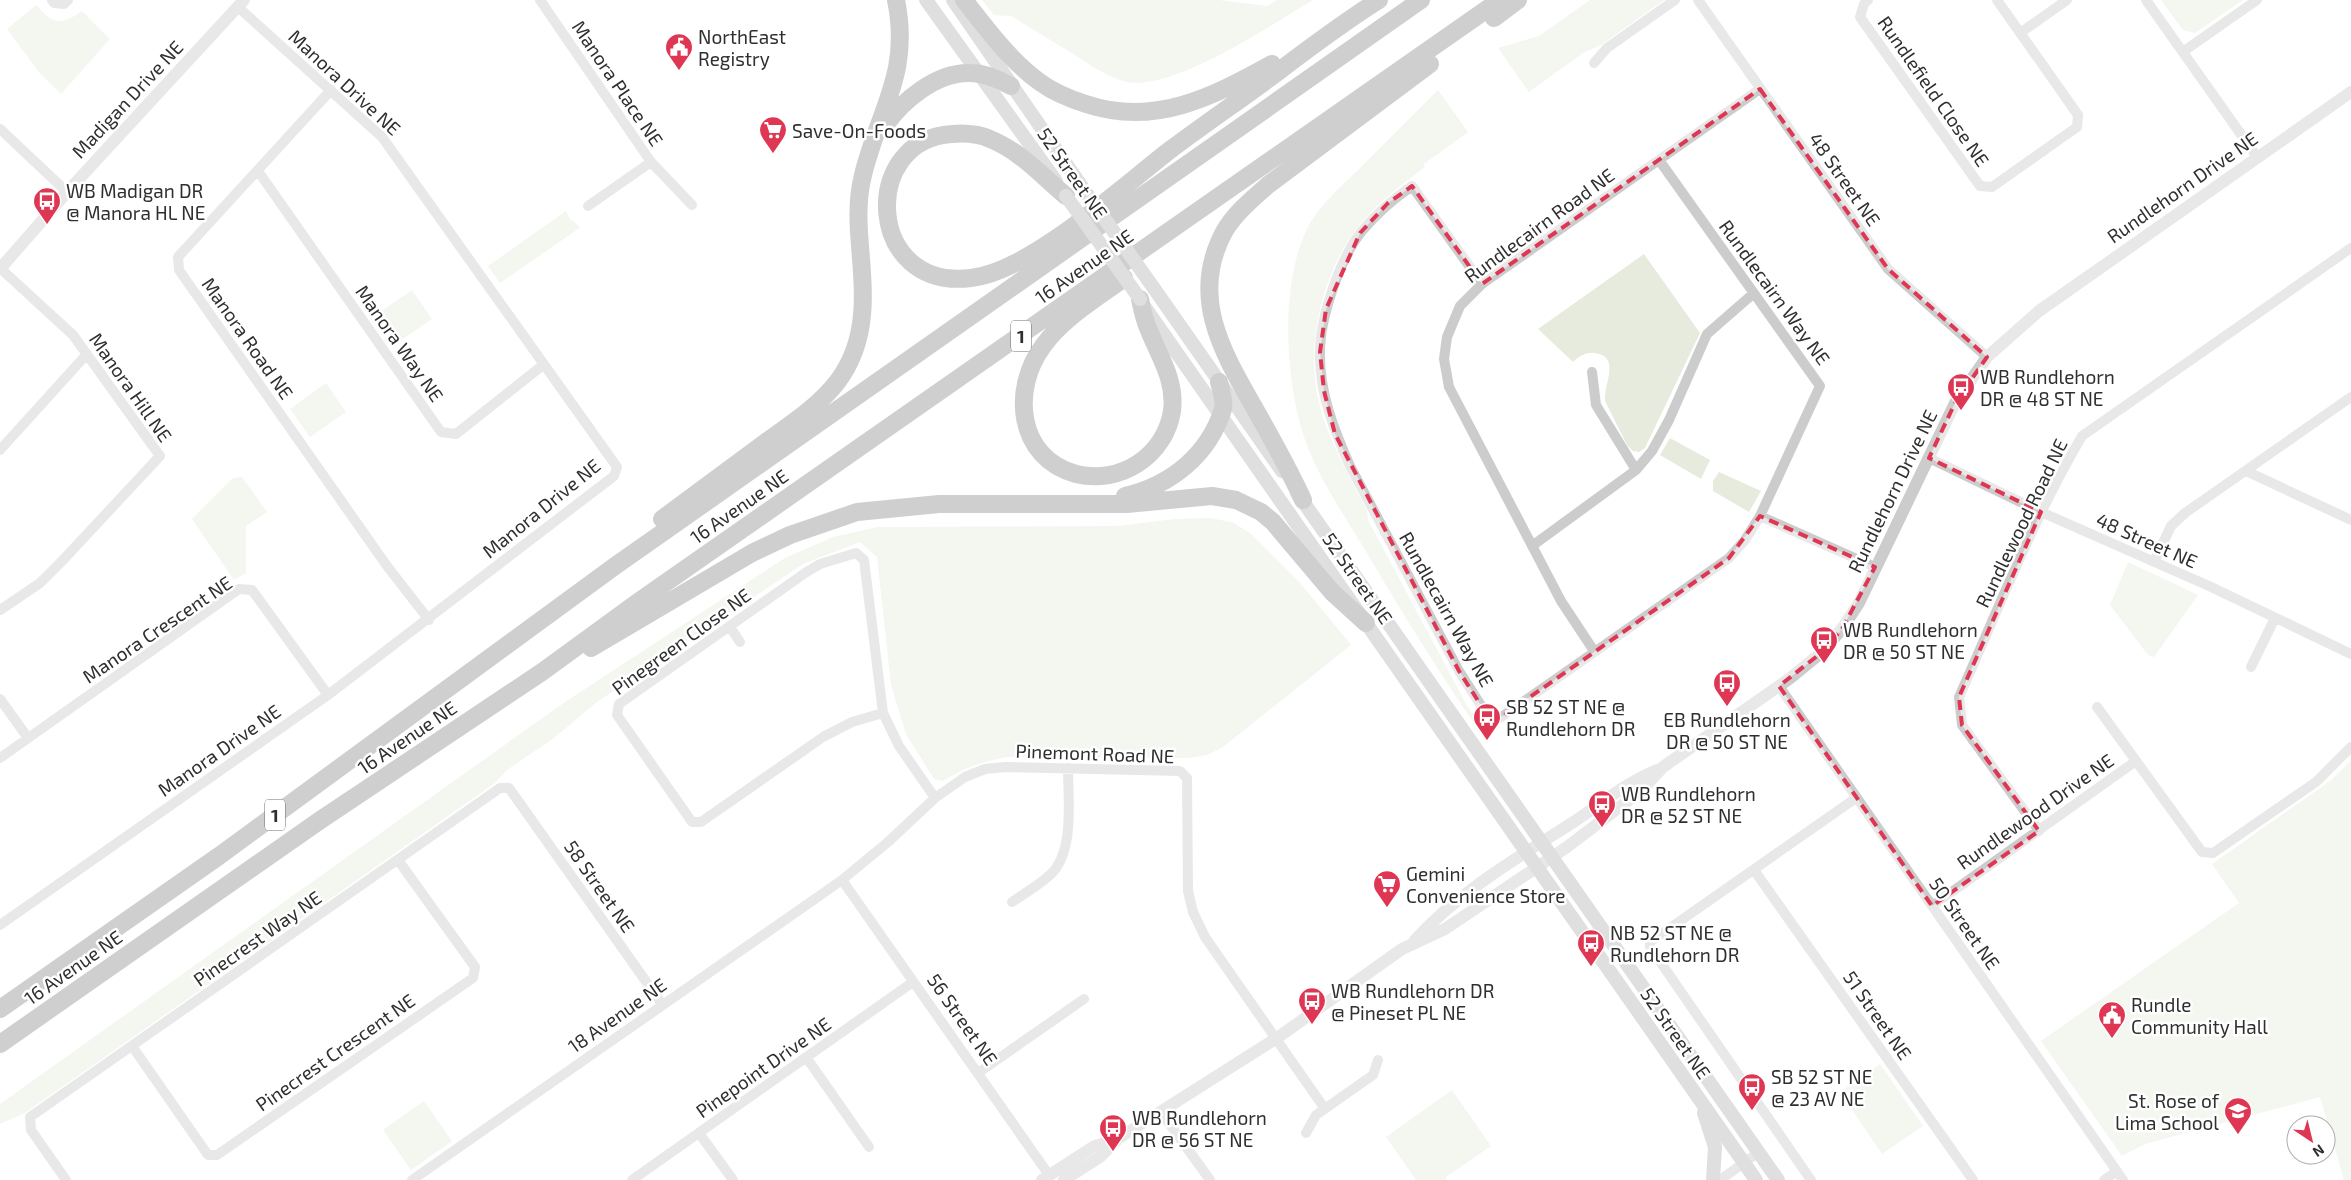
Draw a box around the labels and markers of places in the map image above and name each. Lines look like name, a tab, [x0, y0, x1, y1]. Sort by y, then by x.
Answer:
place label: NorthEast Registry	[698, 25, 786, 70]
public building icon: NorthEast Registry	[664, 32, 694, 71]
supermarket icon: Save-On-Foods	[758, 115, 788, 154]
place label: Save-On-Foods	[792, 119, 926, 142]
place label: WB Madigan DR @ Manora HL NE	[66, 179, 205, 224]
bus stop icon: WB Madigan DR @ Manora HL NE	[32, 186, 62, 225]
place label: WB Rundlehorn DR @ 48 ST NE	[1980, 365, 2115, 410]
bus stop icon: WB Rundlehorn DR @ 48 ST NE	[1946, 372, 1976, 411]
place label: WB Rundlehorn DR @ 50 ST NE	[1843, 618, 1978, 663]
bus stop icon: WB Rundlehorn DR @ 50 ST NE	[1809, 625, 1839, 664]
bus stop icon: EB Rundlehorn DR @ 50 ST NE	[1712, 668, 1742, 707]
place label: SB 52 ST NE @ Rundlehorn DR	[1506, 695, 1635, 740]
bus stop icon: SB 52 ST NE @ Rundlehorn DR	[1472, 702, 1502, 741]
place label: EB Rundlehorn DR @ 50 ST NE	[1663, 708, 1791, 753]
place label: WB Rundlehorn DR @ 52 ST NE	[1621, 782, 1756, 827]
bus stop icon: WB Rundlehorn DR @ 52 ST NE	[1587, 789, 1617, 828]
place label: Gemini Convenience Store	[1406, 862, 1566, 907]
supermarket icon: Gemini Convenience Store	[1372, 869, 1402, 908]
place label: NB 52 ST NE @ Rundlehorn DR	[1610, 921, 1739, 966]
bus stop icon: NB 52 ST NE @ Rundlehorn DR	[1576, 928, 1606, 967]
place label: WB Rundlehorn DR @ Pineset PL NE	[1331, 979, 1494, 1024]
bus stop icon: WB Rundlehorn DR @ Pineset PL NE	[1297, 986, 1327, 1025]
place label: Rundle Community Hall	[2131, 993, 2268, 1038]
public building icon: Rundle Community Hall	[2097, 1000, 2127, 1039]
place label: SB 52 ST NE @ 23 AV NE	[1771, 1065, 1872, 1110]
bus stop icon: SB 52 ST NE @ 23 AV NE	[1737, 1072, 1767, 1111]
place label: St. Rose of Lima School	[2115, 1089, 2220, 1134]
school or university icon: St. Rose of Lima School	[2223, 1096, 2253, 1135]
place label: WB Rundlehorn DR @ 56 ST NE	[1132, 1106, 1267, 1151]
bus stop icon: WB Rundlehorn DR @ 56 ST NE	[1098, 1113, 1128, 1152]

